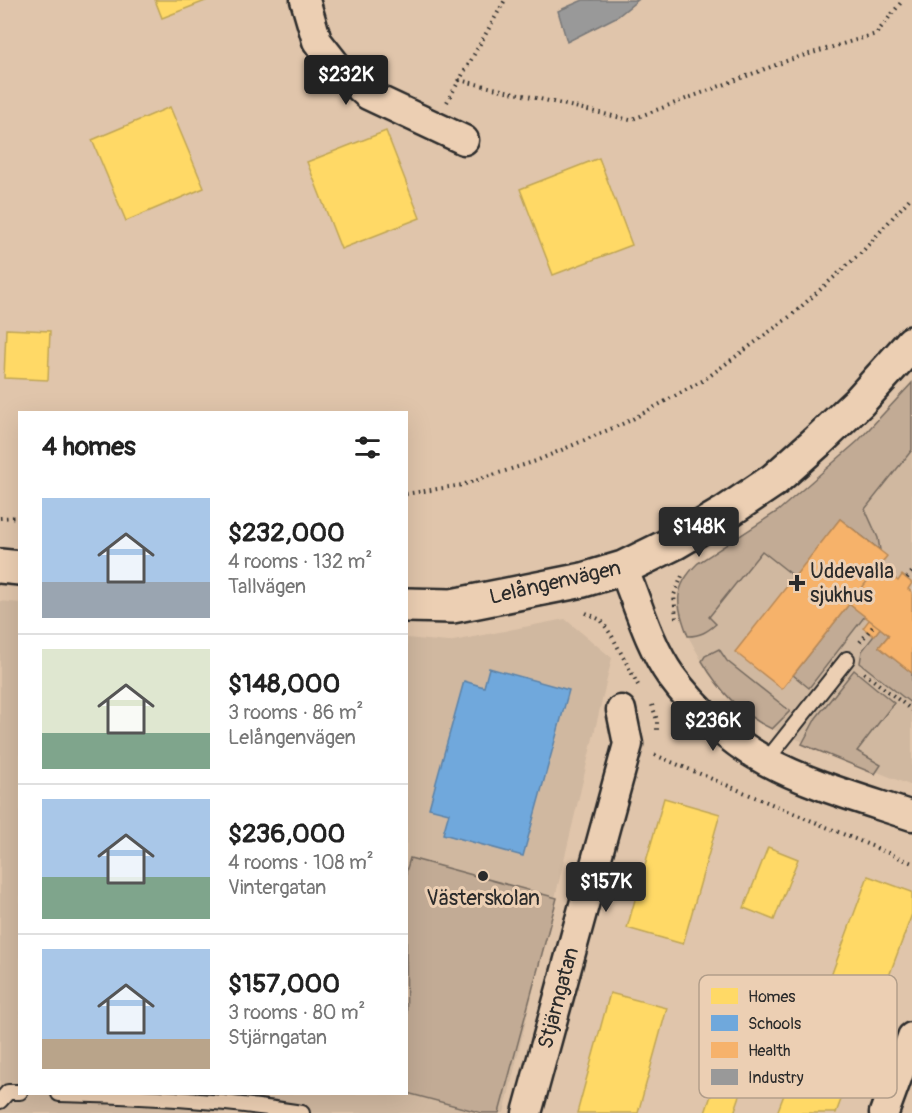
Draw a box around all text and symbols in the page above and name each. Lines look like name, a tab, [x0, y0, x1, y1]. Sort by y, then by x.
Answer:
pin: $232K	[304, 55, 388, 106]
text: $232K	[318, 62, 374, 87]
text: 4 homes	[42, 431, 136, 463]
icon: filters	[351, 431, 384, 464]
pin: $148K	[657, 507, 741, 558]
text: $148K	[673, 514, 725, 539]
text: $232,000	[228, 517, 345, 549]
icon: home	[90, 522, 162, 594]
text: 4 rooms · 132 m²	[228, 549, 372, 574]
street label: Lelångenvägen	[487, 554, 624, 611]
place label: Uddevalla sjukhus	[810, 558, 894, 609]
text: Tallvägen	[228, 574, 306, 599]
marker: Uddevalla sjukhus	[788, 574, 806, 592]
text: $148,000	[228, 668, 340, 700]
icon: home	[90, 673, 162, 745]
text: 3 rooms · 86 m²	[228, 700, 363, 725]
pin: $236K	[671, 701, 755, 752]
text: $236K	[685, 708, 741, 733]
text: Lelångenvägen	[228, 725, 356, 750]
text: $236,000	[228, 818, 345, 850]
icon: home	[90, 823, 162, 895]
text: 4 rooms · 108 m²	[228, 850, 374, 875]
pin: $157K	[564, 862, 648, 913]
marker: Västerskolan	[476, 869, 490, 883]
text: $157K	[580, 869, 632, 894]
text: Vintergatan	[228, 875, 326, 900]
place label: Västerskolan	[426, 885, 540, 912]
street label: Stjärngatan	[532, 944, 585, 1052]
text: $157,000	[228, 968, 340, 1000]
icon: home	[90, 973, 162, 1045]
legend	[699, 975, 897, 1098]
text: Homes	[748, 987, 796, 1007]
text: 3 rooms · 80 m²	[228, 1000, 365, 1025]
text: Schools	[748, 1014, 801, 1034]
text: Stjärngatan	[228, 1025, 327, 1050]
text: Health	[748, 1041, 791, 1061]
text: Industry	[748, 1068, 804, 1088]

